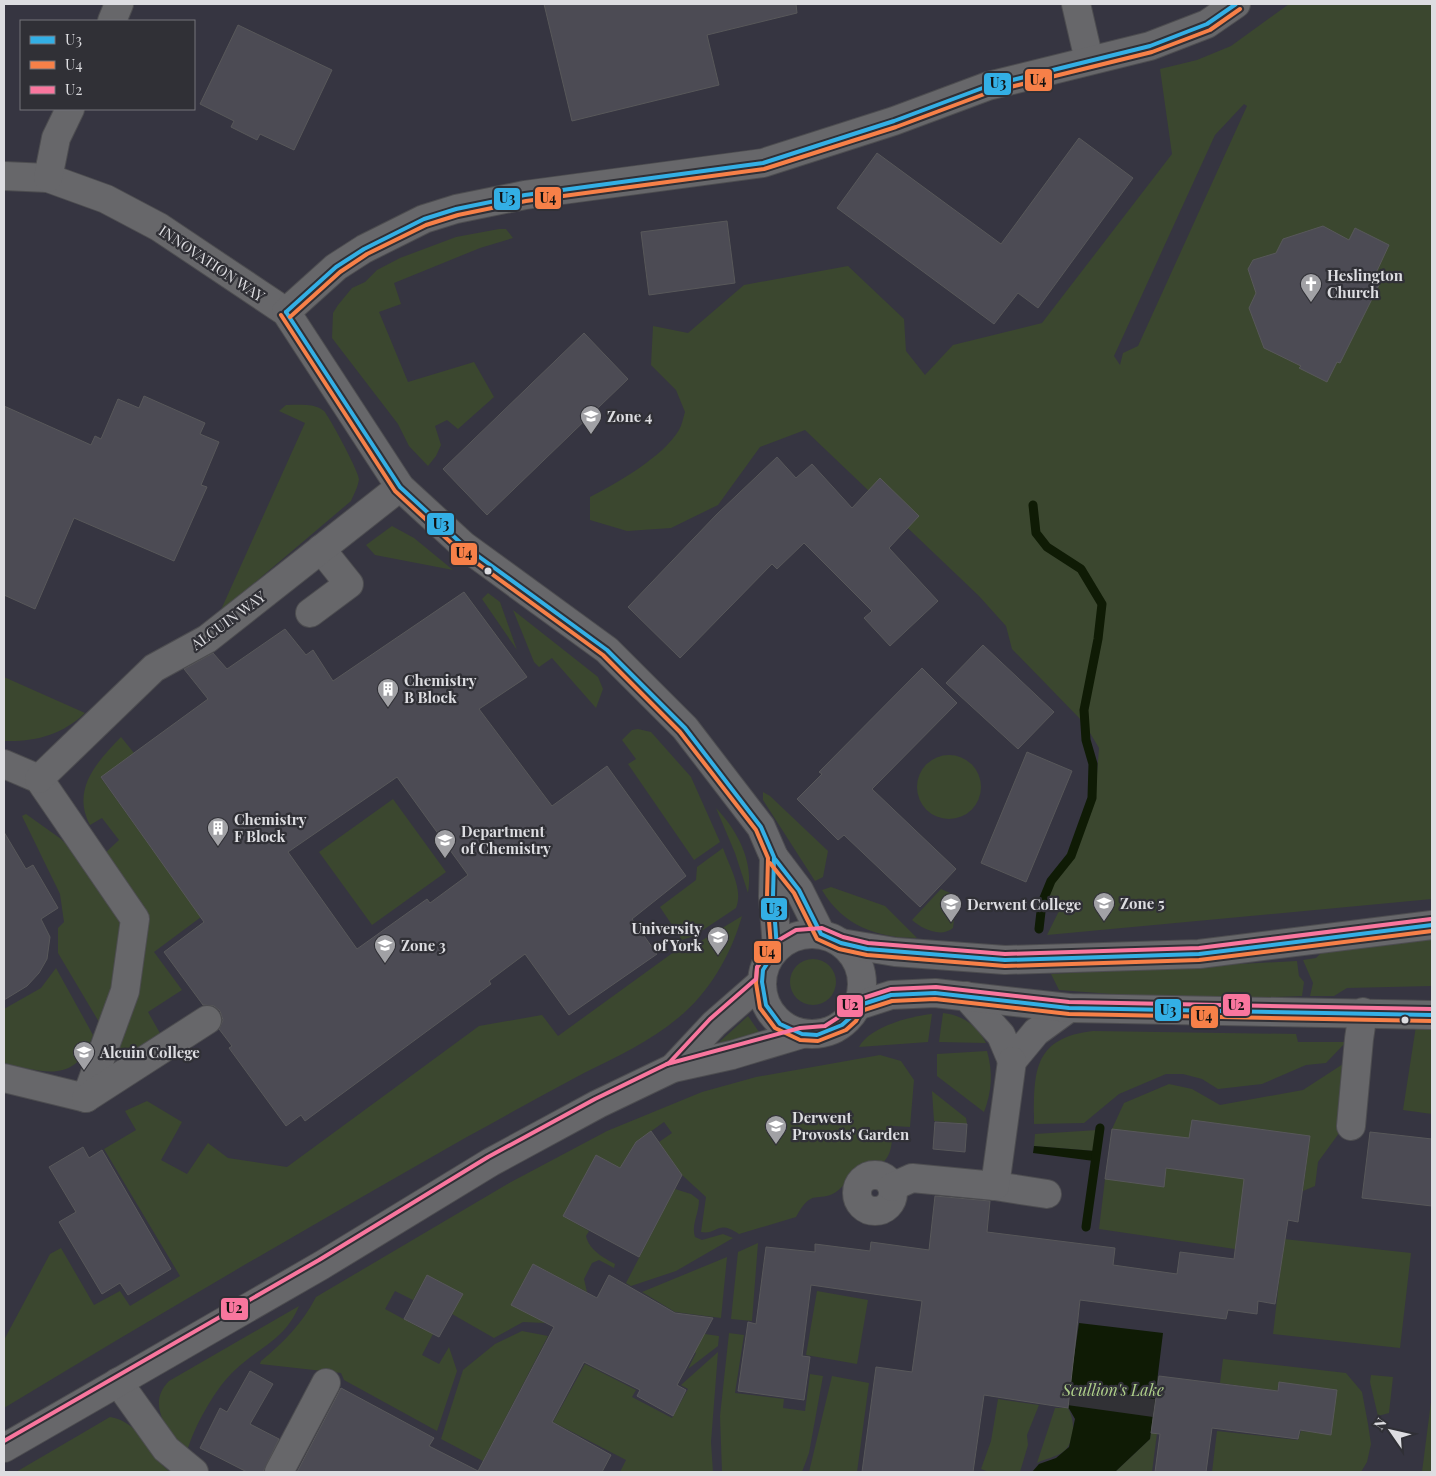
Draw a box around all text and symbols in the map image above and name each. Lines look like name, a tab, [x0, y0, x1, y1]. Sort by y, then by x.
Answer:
legend	[20, 20, 195, 110]
text: U3	[65, 29, 82, 49]
text: U4	[65, 54, 83, 74]
line badge: U4	[1024, 68, 1053, 92]
text: U4	[1029, 70, 1047, 89]
line badge: U3	[983, 72, 1012, 96]
text: U3	[990, 73, 1006, 92]
text: U2	[65, 79, 82, 99]
line badge: U4	[534, 186, 562, 210]
line badge: U3	[493, 187, 521, 211]
text: U3	[499, 188, 515, 207]
text: U4	[539, 188, 557, 207]
street label: INNOVATION WAY	[155, 220, 269, 306]
place label: Heslington Church	[1327, 265, 1404, 302]
church icon: Heslington Church	[1299, 272, 1323, 303]
school or university icon: Zone 4	[579, 404, 603, 435]
place label: Zone 4	[607, 406, 652, 426]
line badge: U3	[426, 512, 455, 536]
text: U3	[433, 514, 449, 533]
line badge: U4	[450, 542, 478, 566]
text: U4	[455, 543, 473, 562]
unlabelled marker	[483, 566, 493, 576]
street label: ALCUIN WAY	[186, 586, 269, 654]
place label: Chemistry B Block	[404, 670, 477, 707]
building icon: Chemistry B Block	[376, 677, 400, 708]
place label: Chemistry F Block	[234, 809, 307, 846]
building icon: Chemistry F Block	[206, 816, 230, 847]
place label: Department of Chemistry	[461, 821, 551, 858]
school or university icon: Department of Chemistry	[433, 828, 457, 859]
school or university icon: Zone 5	[1092, 891, 1116, 922]
school or university icon: Derwent College	[939, 892, 963, 923]
place label: Zone 5	[1120, 893, 1165, 913]
place label: Derwent College	[967, 894, 1082, 914]
line badge: U3	[760, 897, 788, 921]
text: U3	[766, 899, 782, 918]
place label: University of York	[631, 918, 702, 955]
school or university icon: University of York	[706, 925, 730, 956]
school or university icon: Zone 3	[373, 933, 397, 964]
place label: Zone 3	[401, 935, 446, 955]
line badge: U4	[753, 940, 782, 964]
text: U4	[758, 942, 776, 961]
line badge: U2	[1222, 993, 1251, 1017]
line badge: U2	[836, 994, 864, 1018]
text: U2	[842, 995, 858, 1014]
text: U2	[1228, 995, 1244, 1014]
line badge: U3	[1154, 998, 1182, 1022]
text: U3	[1160, 1000, 1176, 1019]
line badge: U4	[1190, 1005, 1219, 1029]
text: U4	[1195, 1006, 1213, 1025]
unlabelled marker	[1400, 1015, 1410, 1025]
school or university icon: Alcuin College	[72, 1040, 96, 1071]
place label: Alcuin College	[99, 1042, 200, 1062]
place label: Derwent Provosts' Garden	[792, 1107, 910, 1144]
school or university icon: Derwent Provosts' Garden	[764, 1114, 788, 1145]
line badge: U2	[220, 1297, 249, 1321]
text: U2	[226, 1298, 242, 1317]
water label: Scullion's Lake	[1061, 1379, 1164, 1400]
north arrow	[1366, 1406, 1416, 1456]
text: N	[1369, 1414, 1391, 1433]

